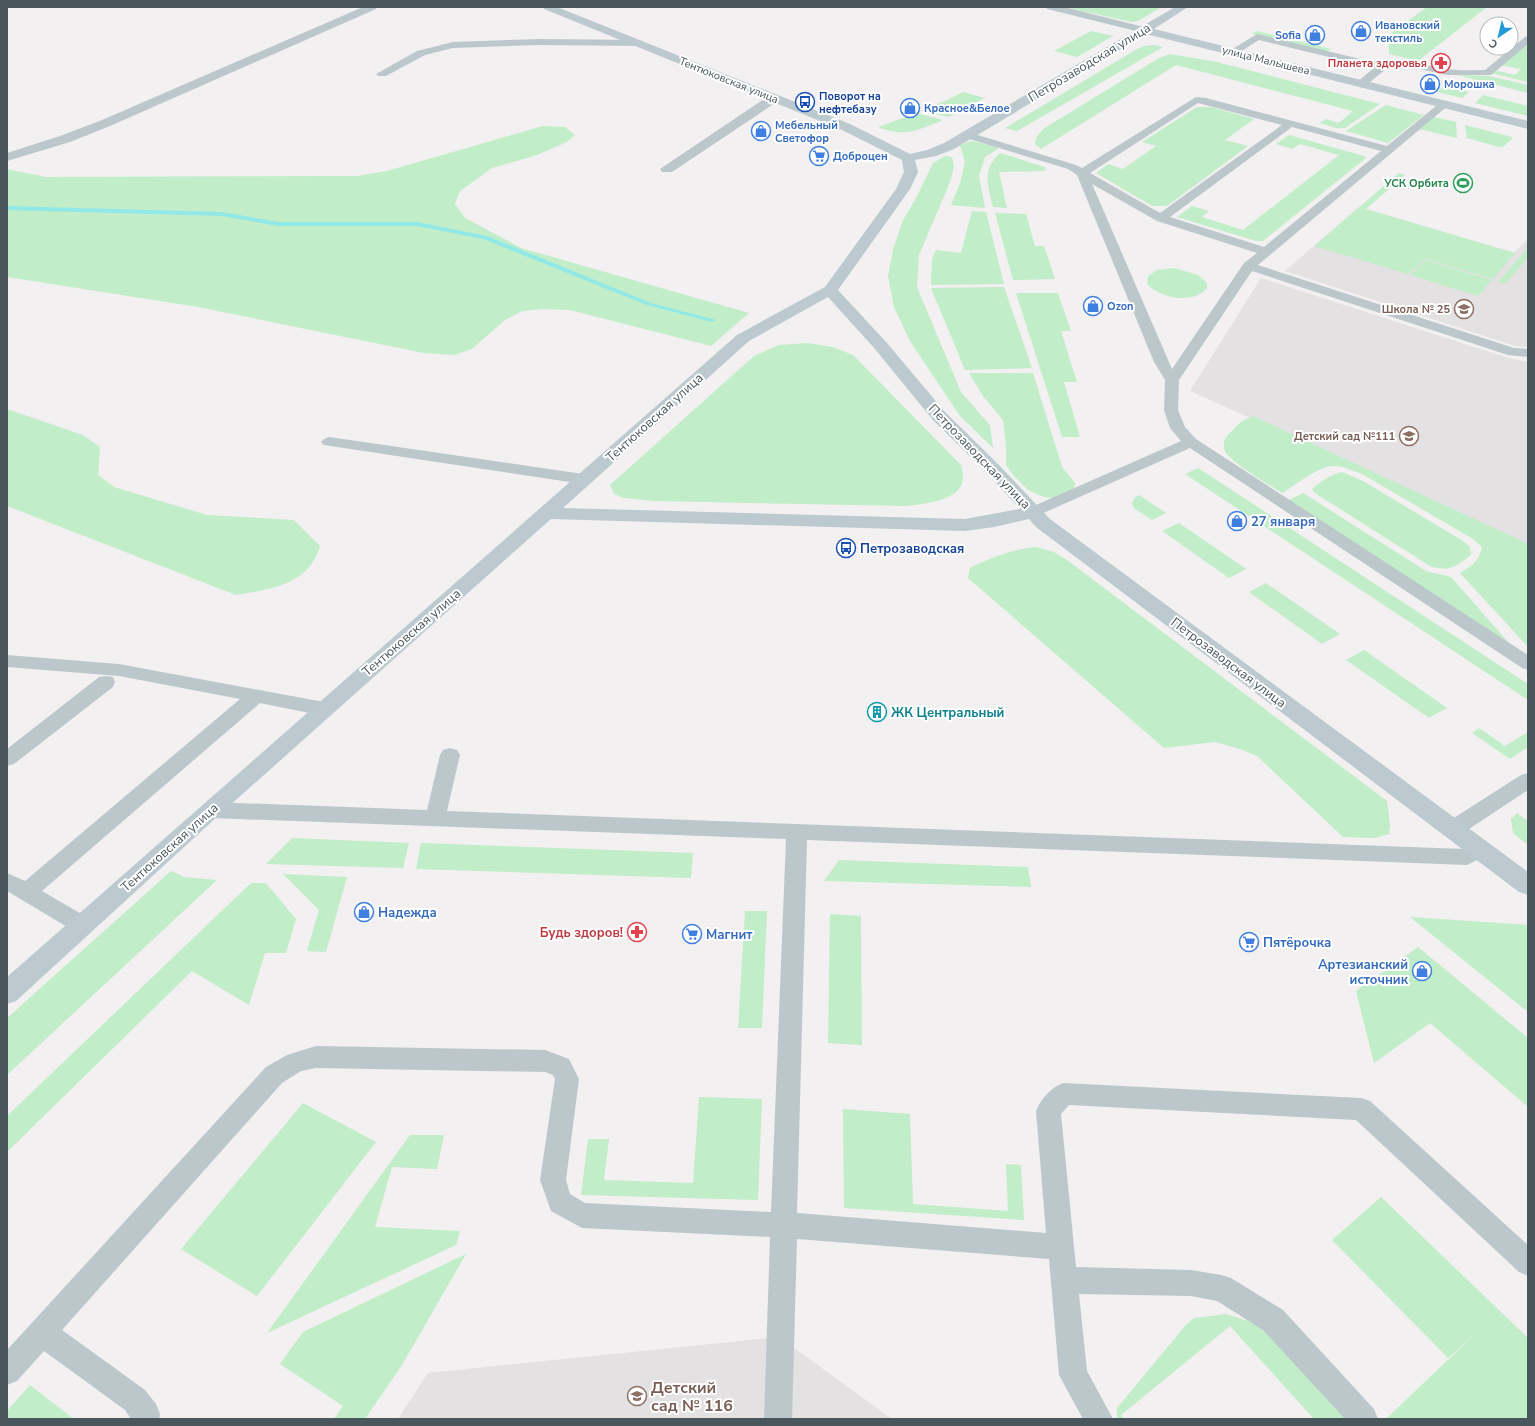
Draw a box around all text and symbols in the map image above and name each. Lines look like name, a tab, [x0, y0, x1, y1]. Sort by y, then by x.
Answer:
north arrow	[1479, 16, 1519, 56]
place label: Ивановский текстиль	[1375, 18, 1440, 46]
street label: Петрозаводская улица	[1025, 19, 1154, 107]
shop icon: Ивановский текстиль	[1350, 20, 1372, 42]
shop icon: Sofia	[1304, 24, 1326, 46]
place label: Sofia	[1275, 28, 1301, 43]
text: С	[1486, 35, 1501, 52]
street label: улица Малышева	[1220, 42, 1311, 79]
pharmacy icon: Планета здоровья	[1430, 52, 1452, 74]
street label: Тентюковская улица	[677, 54, 781, 107]
place label: Планета здоровья	[1328, 56, 1427, 71]
shop icon: Морошка	[1419, 73, 1441, 95]
place label: Морошка	[1444, 77, 1495, 92]
place label: Поворот на нефтебазу	[819, 89, 881, 117]
bus stop icon: Поворот на нефтебазу	[794, 91, 816, 113]
shop icon: Красное&Белое	[899, 97, 921, 119]
place label: Красное&Белое	[924, 101, 1010, 116]
place label: Мебельный Светофор	[775, 118, 838, 146]
shop icon: Мебельный Светофор	[750, 120, 772, 142]
supermarket icon: Доброцен	[808, 145, 830, 167]
place label: Доброцен	[833, 149, 888, 164]
sports icon: УСК Орбита	[1452, 172, 1474, 194]
place label: УСК Орбита	[1383, 176, 1449, 191]
shop icon: Ozon	[1082, 295, 1104, 317]
school or university icon: Школа № 25	[1453, 298, 1475, 320]
place label: Ozon	[1107, 299, 1134, 314]
place label: Школа № 25	[1382, 302, 1450, 317]
street label: Тентюковская улица	[602, 369, 707, 466]
street label: Петрозаводская улица	[924, 400, 1034, 513]
school or university icon: Детский сад №111	[1398, 425, 1420, 447]
place label: Детский сад №111	[1294, 429, 1395, 444]
shop icon: 27 января	[1226, 510, 1248, 532]
place label: 27 января	[1251, 513, 1315, 531]
bus stop icon: Петрозаводская	[835, 537, 857, 559]
place label: Петрозаводская	[860, 540, 964, 558]
street label: Тентюковская улица	[359, 585, 465, 681]
street label: Петрозаводская улица	[1167, 613, 1290, 712]
building icon: ЖК Центральный	[866, 701, 888, 723]
place label: ЖК Центральный	[891, 704, 1004, 722]
street label: Тентюковская улица	[117, 799, 222, 896]
shop icon: Надежда	[353, 901, 375, 923]
place label: Надежда	[378, 904, 437, 922]
pharmacy icon: Будь здоров!	[626, 921, 648, 943]
supermarket icon: Магнит	[681, 923, 703, 945]
place label: Будь здоров!	[540, 924, 623, 942]
place label: Магнит	[706, 926, 753, 944]
supermarket icon: Пятёрочка	[1238, 931, 1260, 953]
place label: Пятёрочка	[1263, 934, 1331, 952]
place label: Артезианский источник	[1318, 956, 1409, 989]
shop icon: Артезианский источник	[1411, 960, 1433, 982]
place label: Детский сад № 116	[651, 1377, 733, 1417]
school or university icon: Детский сад № 116	[626, 1385, 648, 1407]

